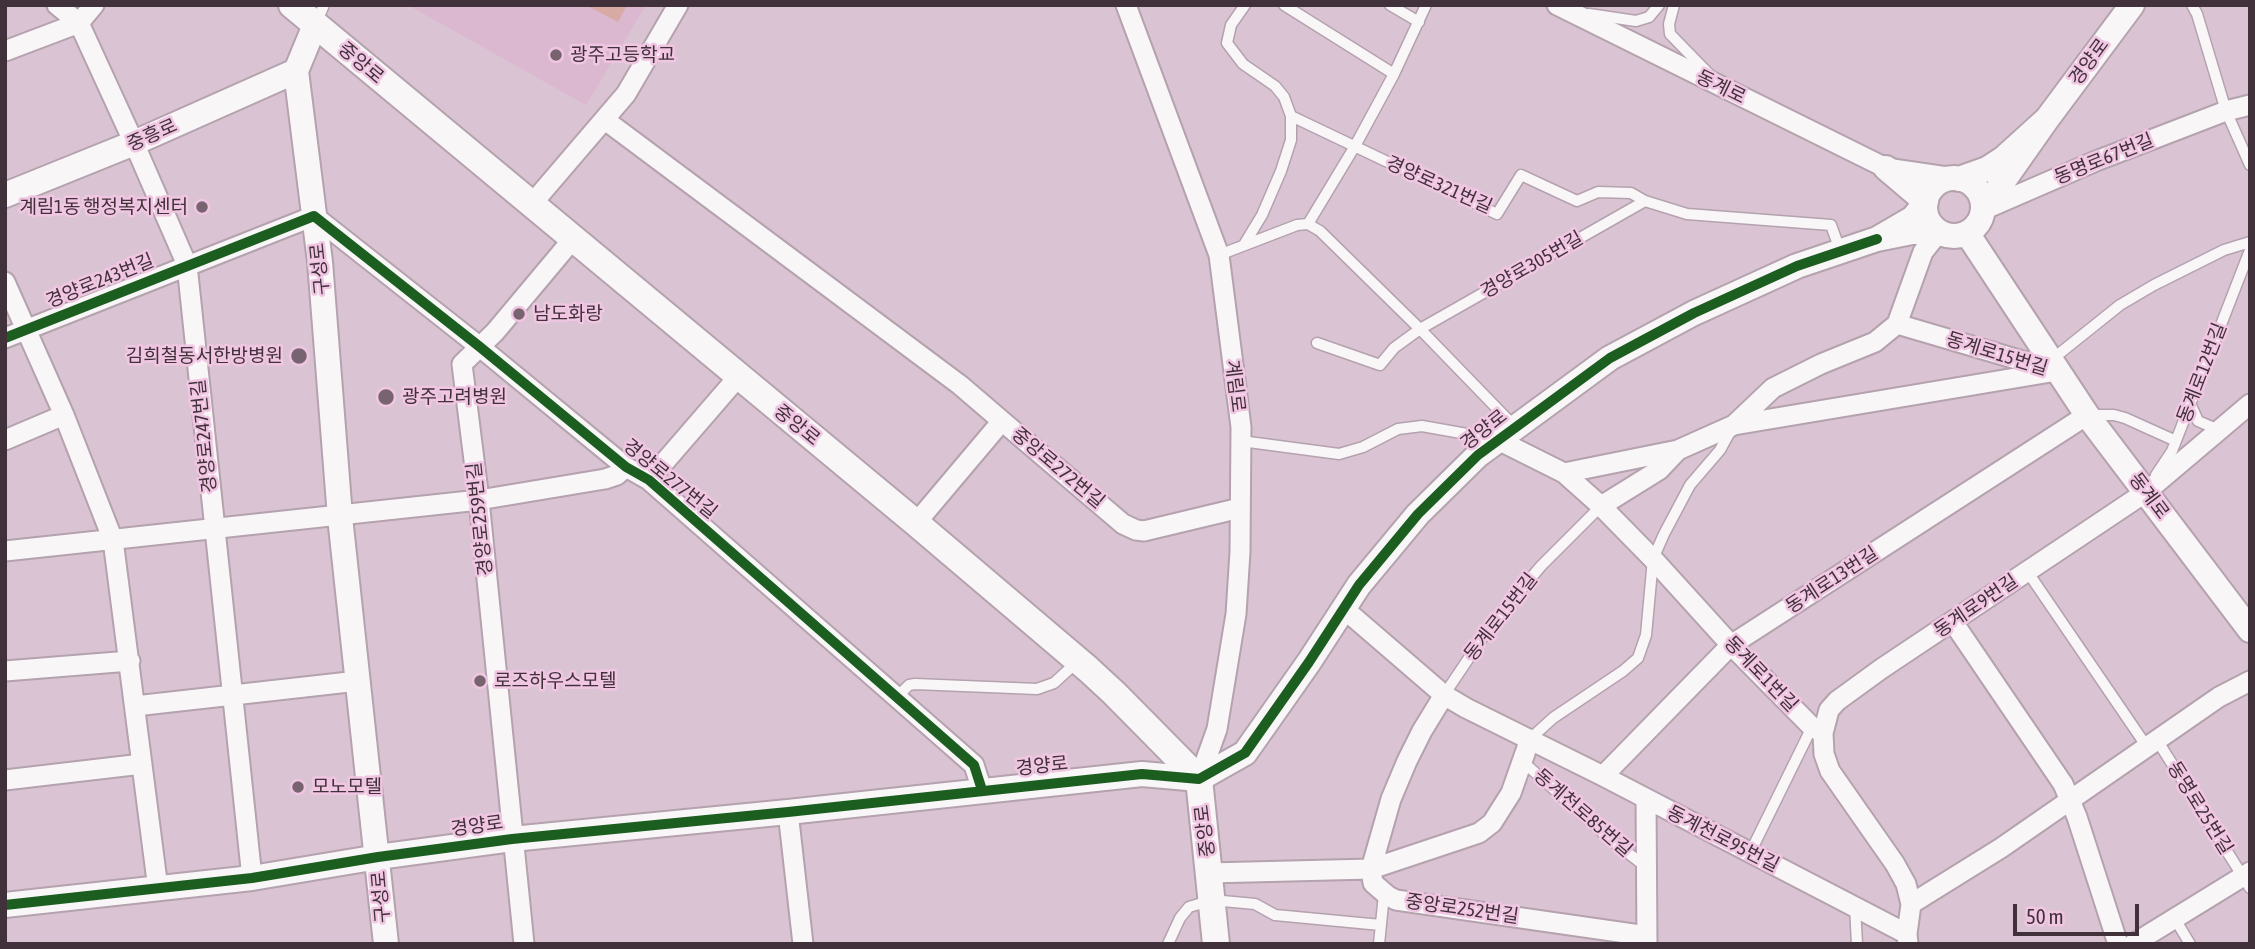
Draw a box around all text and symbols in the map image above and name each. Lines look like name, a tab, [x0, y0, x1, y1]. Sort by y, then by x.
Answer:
street label: 경양로	[2064, 34, 2114, 90]
street label: 중앙로	[334, 37, 388, 89]
place label: 광주고등학교	[570, 44, 675, 66]
marker: 광주고등학교	[548, 47, 564, 63]
street label: 동계로	[1692, 65, 1750, 109]
street label: 중흥로	[123, 114, 181, 156]
street label: 동명로67번길	[2051, 129, 2157, 189]
street label: 경양로321번길	[1382, 151, 1496, 219]
place label: 계림1동 행정복지센터	[19, 196, 188, 218]
marker: 계림1동 행정복지센터	[194, 199, 210, 215]
street label: 경양로305번길	[1477, 227, 1587, 303]
street label: 구성로	[306, 242, 334, 296]
street label: 경양로243번길	[43, 249, 157, 313]
place label: 남도화랑	[533, 303, 603, 325]
marker: 남도화랑	[511, 306, 527, 322]
street label: 동계로12번길	[2172, 320, 2232, 426]
street label: 동계로15번길	[1943, 328, 2051, 380]
place label: 김희철동서한방병원	[126, 345, 283, 367]
marker: 김희철동서한방병원	[289, 346, 309, 366]
street label: 계림로	[1220, 359, 1250, 413]
street label: 경양로247번길	[187, 378, 221, 494]
place label: 광주고려병원	[402, 386, 507, 408]
marker: 광주고려병원	[376, 387, 396, 407]
street label: 중앙로	[769, 400, 825, 450]
street label: 경양로	[1456, 405, 1512, 455]
street label: 중앙로272번길	[1007, 423, 1109, 513]
street label: 경양로277번길	[618, 434, 722, 524]
street label: 경양로259번길	[463, 461, 497, 577]
street label: 동계로	[2124, 468, 2174, 524]
street label: 동계로13번길	[1782, 542, 1882, 618]
street label: 동계로15번길	[1460, 569, 1542, 665]
street label: 동계로9번길	[1930, 570, 2022, 642]
street label: 동계로1번길	[1719, 631, 1803, 717]
place label: 로즈하우스모텔	[494, 670, 616, 692]
marker: 로즈하우스모텔	[472, 673, 488, 689]
street label: 경양로	[1015, 752, 1069, 780]
street label: 동명로25번길	[2162, 757, 2238, 859]
street label: 동계천로85번길	[1529, 764, 1637, 862]
place label: 모노모텔	[312, 776, 382, 798]
marker: 모노모텔	[290, 779, 306, 795]
street label: 동계천로95번길	[1663, 801, 1783, 877]
street label: 중앙로	[1190, 804, 1220, 858]
street label: 경양로	[449, 811, 505, 841]
street label: 구성로	[367, 870, 395, 924]
street label: 중앙로252번길	[1404, 890, 1520, 928]
scale bar	[2017, 890, 2143, 934]
text: 50 m	[2026, 904, 2064, 928]

